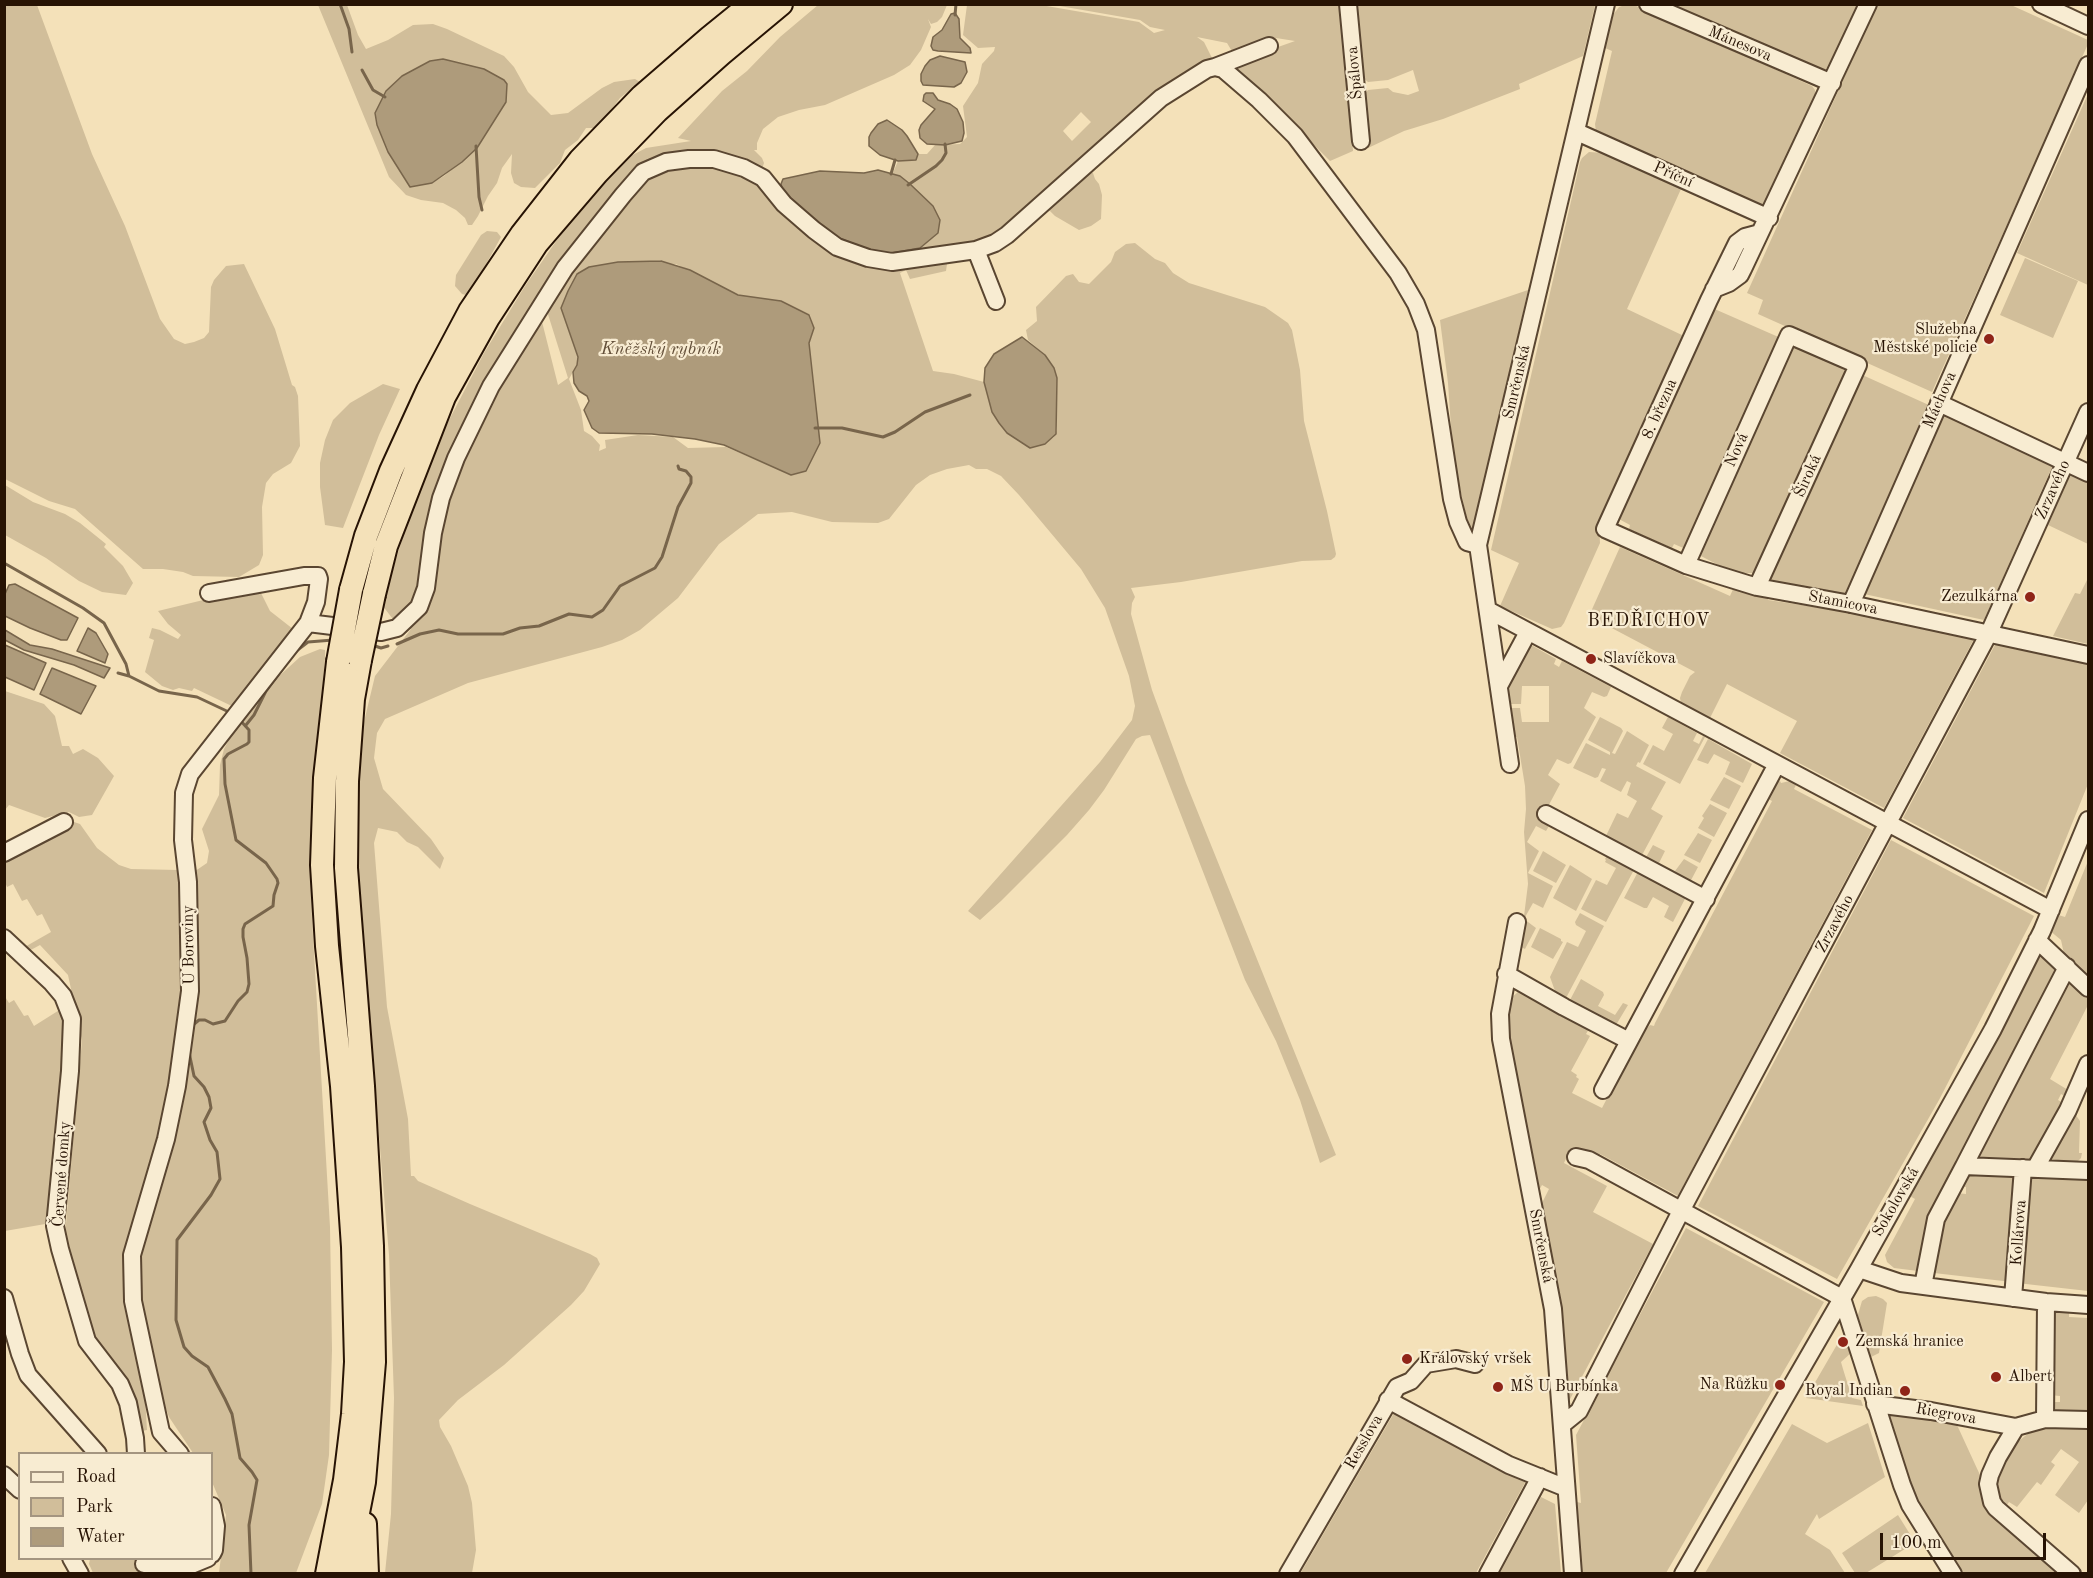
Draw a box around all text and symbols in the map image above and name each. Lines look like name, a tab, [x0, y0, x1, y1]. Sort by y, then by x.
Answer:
street label: Mánesova	[1705, 22, 1775, 66]
street label: Špálova	[1343, 45, 1367, 101]
street label: Příční	[1650, 158, 1696, 192]
place label: Služebna Městské policie	[1873, 320, 1977, 358]
marker: Služebna Městské policie	[1982, 332, 1996, 346]
water label: Kněžský rybník	[601, 338, 721, 360]
street label: Smrčenská	[1499, 343, 1535, 421]
street label: Máchova	[1919, 369, 1961, 431]
street label: 8. března	[1638, 376, 1682, 442]
street label: Nová	[1721, 430, 1753, 470]
street label: Široká	[1790, 452, 1826, 500]
street label: Zrzavého	[2031, 457, 2075, 523]
street label: Stamicova	[1807, 587, 1879, 619]
place label: Zezulkárna	[1941, 587, 2018, 607]
marker: Zezulkárna	[2023, 590, 2037, 604]
district label: BEDŘICHOV	[1587, 610, 1711, 632]
place label: Slavíčkova	[1603, 649, 1676, 669]
marker: Slavíčkova	[1584, 652, 1598, 666]
street label: Zrzavého	[1812, 892, 1858, 956]
street label: U Boroviny	[179, 905, 199, 985]
street label: Červené domky	[49, 1120, 75, 1228]
street label: Sokolovská	[1868, 1164, 1924, 1240]
street label: Kollárova	[2007, 1199, 2031, 1267]
street label: Smrčenská	[1524, 1207, 1558, 1285]
place label: Zemská hranice	[1855, 1332, 1964, 1352]
marker: Zemská hranice	[1836, 1335, 1850, 1349]
place label: Královský vršek	[1419, 1349, 1532, 1369]
marker: Královský vršek	[1400, 1352, 1414, 1366]
place label: Albert	[2008, 1367, 2052, 1387]
marker: Albert	[1989, 1370, 2003, 1384]
place label: Na Růžku	[1699, 1375, 1768, 1395]
place label: MŠ U Burbínka	[1510, 1377, 1618, 1397]
marker: Na Růžku	[1773, 1378, 1787, 1392]
marker: MŠ U Burbínka	[1491, 1380, 1505, 1394]
place label: Royal Indian	[1805, 1381, 1893, 1401]
marker: Royal Indian	[1898, 1384, 1912, 1398]
street label: Riegrova	[1914, 1399, 1978, 1429]
street label: Resslova	[1341, 1411, 1387, 1473]
legend	[18, 1452, 213, 1560]
text: Road	[76, 1468, 116, 1486]
text: Park	[76, 1498, 113, 1516]
scale bar	[1883, 1521, 2050, 1559]
text: Water	[76, 1528, 125, 1546]
text: 100 m	[1891, 1534, 1942, 1552]

